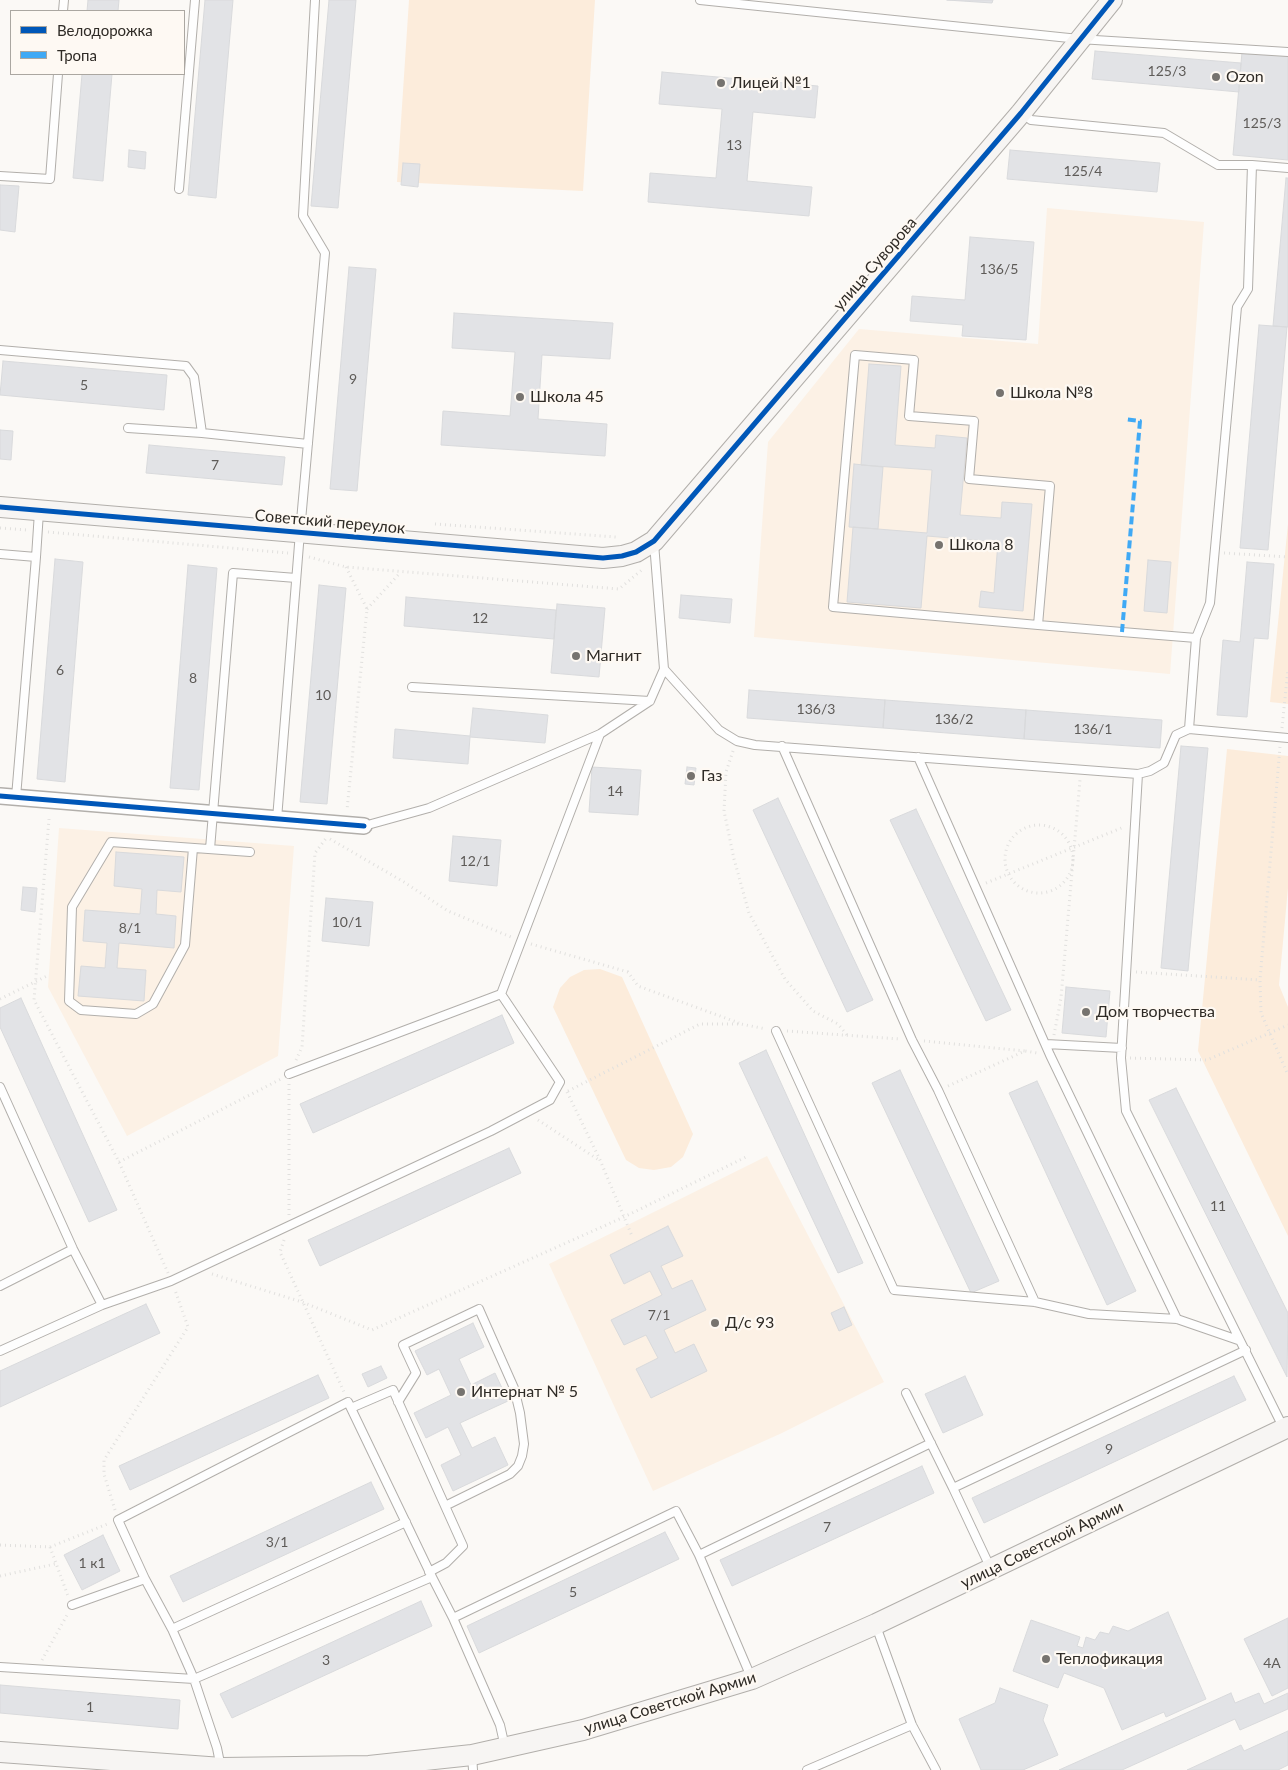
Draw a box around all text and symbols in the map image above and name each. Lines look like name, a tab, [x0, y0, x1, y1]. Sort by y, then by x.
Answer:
legend	[10, 10, 185, 75]
text: Велодорожка	[57, 21, 153, 39]
text: Тропа	[57, 46, 97, 64]
house number: 125/3	[1148, 63, 1186, 79]
place label: Ozon	[1226, 67, 1264, 87]
marker: Ozon	[1210, 71, 1222, 83]
place label: Лицей №1	[731, 73, 811, 93]
marker: Лицей №1	[715, 77, 727, 89]
house number: 125/3	[1243, 115, 1281, 131]
house number: 13	[726, 137, 742, 153]
house number: 125/4	[1064, 163, 1102, 179]
street label: улица Суворова	[829, 213, 921, 315]
house number: 136/5	[980, 261, 1018, 277]
house number: 9	[349, 371, 357, 387]
house number: 5	[80, 377, 88, 393]
place label: Школа №8	[1010, 383, 1093, 403]
place label: Школа 45	[530, 387, 604, 407]
marker: Школа №8	[994, 387, 1006, 399]
marker: Школа 45	[514, 391, 526, 403]
house number: 7	[211, 457, 219, 473]
street label: Советский переулок	[254, 506, 406, 538]
place label: Школа 8	[949, 535, 1014, 555]
marker: Школа 8	[933, 539, 945, 551]
house number: 12	[472, 610, 488, 626]
place label: Магнит	[586, 646, 641, 666]
marker: Магнит	[570, 650, 582, 662]
house number: 6	[56, 662, 64, 678]
house number: 8	[189, 670, 197, 686]
house number: 10	[315, 687, 331, 703]
house number: 136/3	[797, 701, 835, 717]
house number: 136/2	[935, 711, 973, 727]
house number: 136/1	[1074, 721, 1112, 737]
place label: Газ	[701, 766, 722, 786]
marker: Газ	[685, 770, 697, 782]
house number: 14	[607, 783, 623, 799]
house number: 12/1	[460, 853, 490, 869]
house number: 10/1	[332, 914, 362, 930]
house number: 8/1	[119, 920, 141, 936]
place label: Дом творчества	[1096, 1002, 1215, 1022]
marker: Дом творчества	[1080, 1006, 1092, 1018]
house number: 11	[1210, 1198, 1226, 1214]
house number: 7/1	[648, 1307, 670, 1323]
place label: Д/с 93	[725, 1313, 774, 1333]
marker: Д/с 93	[709, 1317, 721, 1329]
place label: Интернат № 5	[471, 1382, 578, 1402]
marker: Интернат № 5	[455, 1386, 467, 1398]
house number: 9	[1105, 1441, 1113, 1457]
street label: улица Советской Армии	[957, 1497, 1127, 1593]
house number: 7	[823, 1519, 831, 1535]
house number: 3/1	[266, 1534, 288, 1550]
house number: 1 к1	[78, 1555, 106, 1571]
house number: 5	[569, 1584, 577, 1600]
place label: Теплофикация	[1056, 1649, 1163, 1669]
house number: 3	[322, 1652, 330, 1668]
marker: Теплофикация	[1040, 1653, 1052, 1665]
house number: 4А	[1263, 1655, 1281, 1671]
street label: улица Советской Армии	[582, 1668, 758, 1738]
house number: 1	[86, 1699, 94, 1715]

